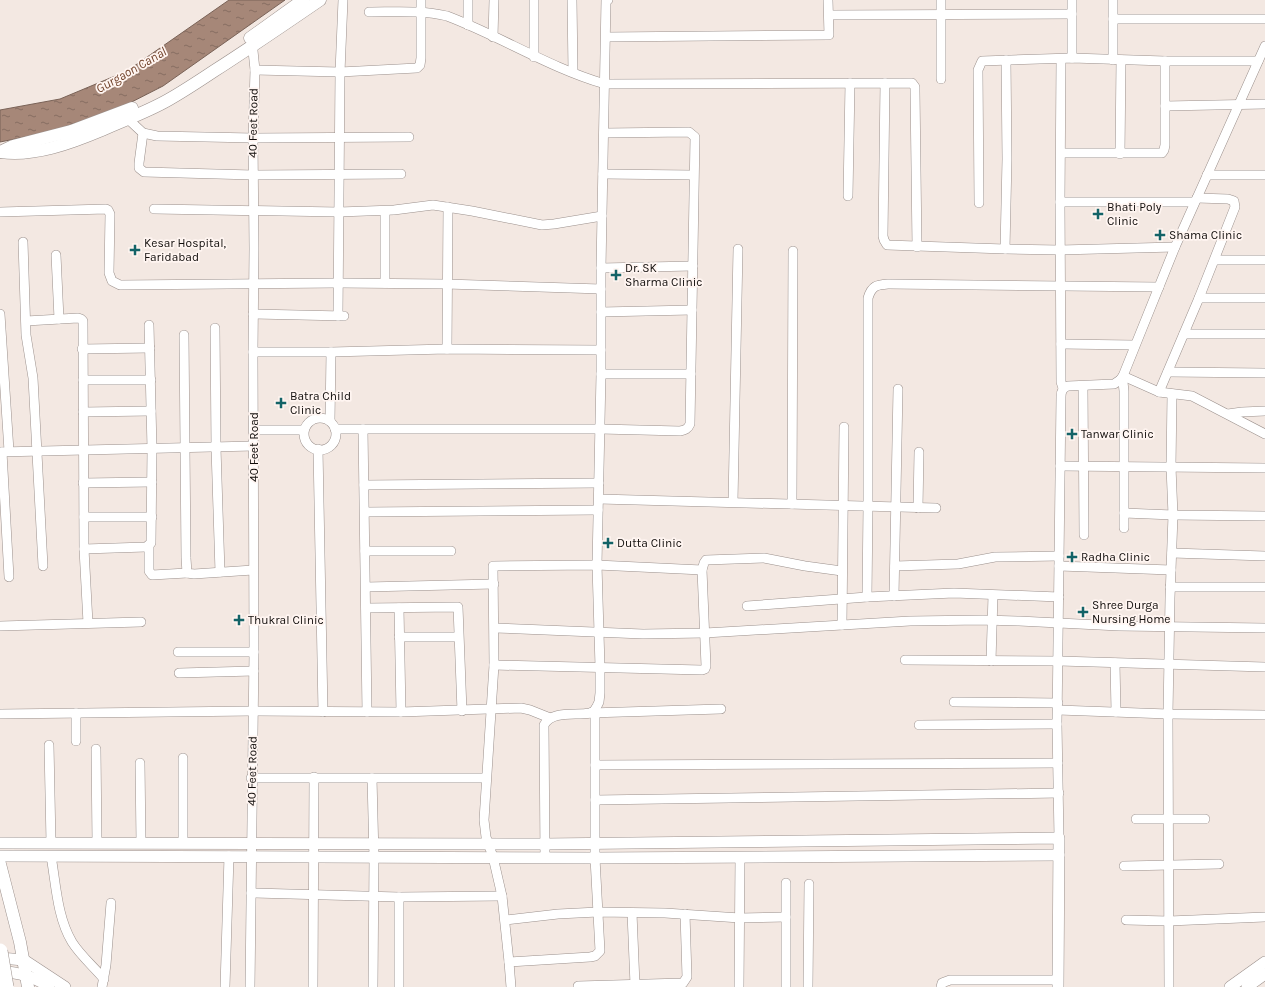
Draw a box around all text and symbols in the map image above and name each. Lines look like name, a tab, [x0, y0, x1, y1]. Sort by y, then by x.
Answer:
water label: Gurgaon Canal	[93, 44, 169, 96]
street label: 40 Feet Road	[245, 88, 261, 158]
place label: Bhati Poly Clinic	[1107, 200, 1162, 228]
marker: Bhati Poly Clinic	[1092, 208, 1104, 220]
place label: Shama Clinic	[1169, 228, 1242, 242]
marker: Shama Clinic	[1154, 229, 1166, 241]
place label: Kesar Hospital, Faridabad	[144, 236, 227, 264]
marker: Kesar Hospital, Faridabad	[129, 244, 141, 256]
place label: Dr. SK Sharma Clinic	[625, 261, 702, 289]
marker: Dr. SK Sharma Clinic	[610, 269, 622, 281]
place label: Batra Child Clinic	[290, 389, 351, 417]
marker: Batra Child Clinic	[275, 397, 287, 409]
street label: 40 Feet Road	[247, 412, 261, 482]
place label: Tanwar Clinic	[1081, 427, 1154, 441]
marker: Tanwar Clinic	[1066, 428, 1078, 440]
place label: Dutta Clinic	[617, 536, 682, 550]
marker: Dutta Clinic	[602, 537, 614, 549]
place label: Radha Clinic	[1081, 550, 1150, 564]
marker: Radha Clinic	[1066, 551, 1078, 563]
place label: Shree Durga Nursing Home	[1092, 598, 1171, 626]
marker: Shree Durga Nursing Home	[1077, 606, 1089, 618]
place label: Thukral Clinic	[248, 613, 324, 627]
marker: Thukral Clinic	[233, 614, 245, 626]
street label: 40 Feet Road	[244, 736, 260, 806]

